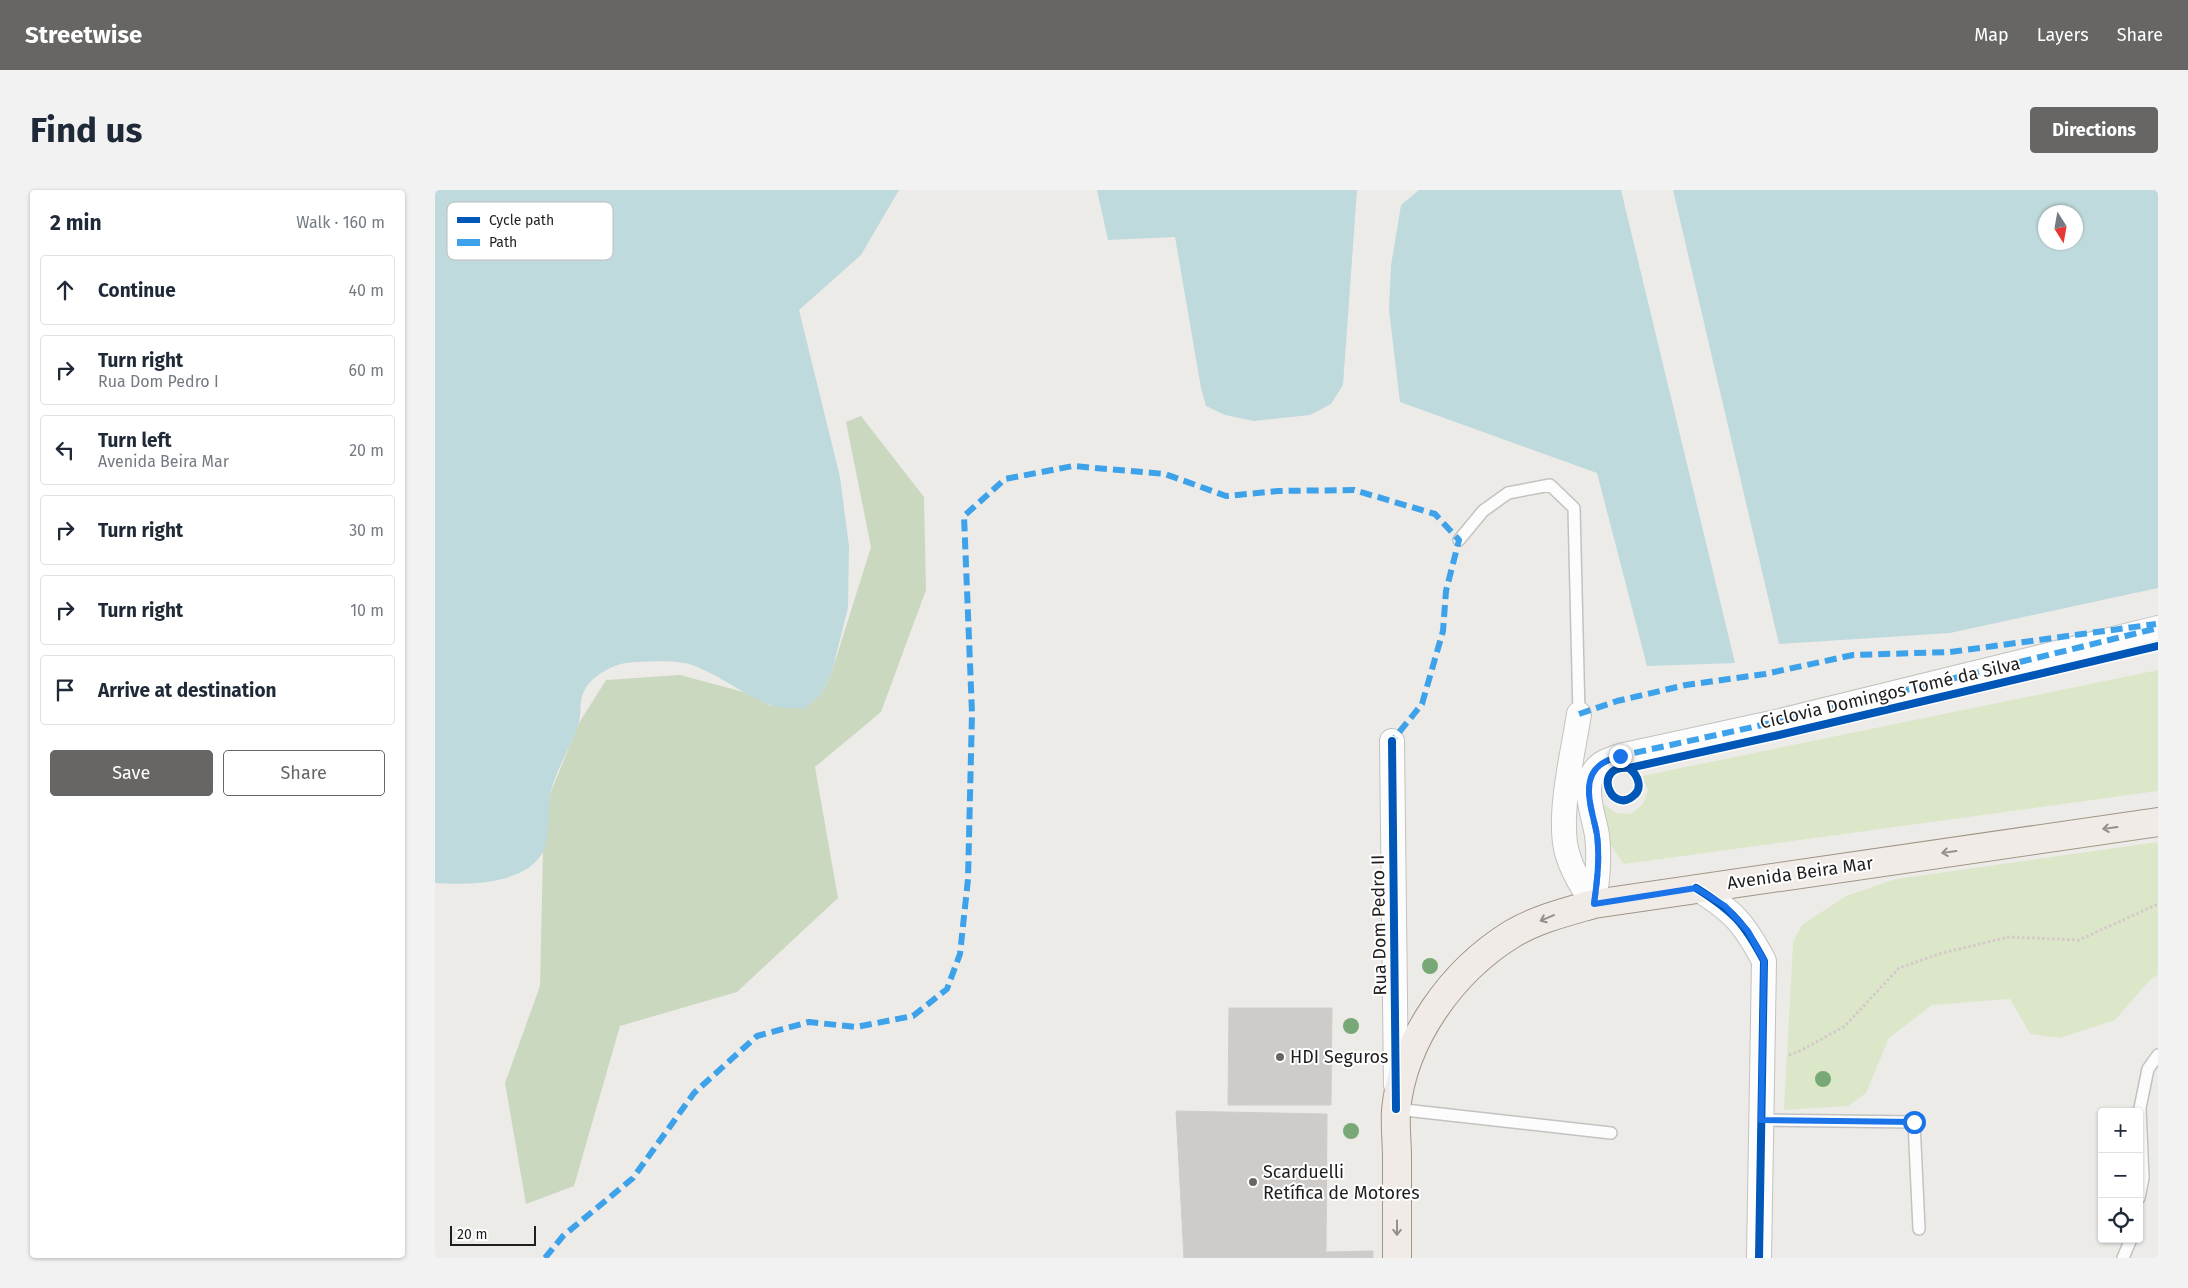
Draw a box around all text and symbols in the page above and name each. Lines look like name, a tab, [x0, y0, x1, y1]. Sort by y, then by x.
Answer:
text: Streetwise	[25, 21, 142, 49]
text: Map	[1974, 24, 2009, 46]
text: Layers	[2037, 24, 2089, 46]
text: Share	[2117, 24, 2163, 46]
button: Directions	[2030, 107, 2158, 153]
text: Find us	[30, 109, 142, 151]
legend	[447, 202, 613, 260]
north arrow	[2038, 205, 2083, 250]
text: 2 min	[50, 210, 102, 236]
text: Cycle path	[489, 212, 554, 229]
text: Walk · 160 m	[296, 213, 385, 232]
text: Path	[489, 234, 517, 251]
icon: ahead	[51, 276, 79, 304]
text: Continue	[98, 279, 176, 302]
text: 40 m	[349, 281, 384, 300]
text: Turn right	[98, 349, 183, 372]
icon: right	[51, 356, 79, 384]
text: 60 m	[349, 361, 384, 380]
text: Rua Dom Pedro I	[98, 372, 219, 391]
text: Turn left	[98, 429, 172, 452]
icon: left	[51, 436, 79, 464]
text: 20 m	[349, 441, 384, 460]
text: Avenida Beira Mar	[98, 452, 229, 471]
icon: right	[51, 516, 79, 544]
text: Turn right	[98, 519, 183, 542]
text: 30 m	[349, 521, 384, 540]
icon: right	[51, 596, 79, 624]
text: Turn right	[98, 599, 183, 622]
text: 10 m	[350, 601, 384, 620]
street label: Ciclovia Domingos Tomé da Silva	[1758, 652, 2022, 734]
icon: arrive	[51, 676, 79, 704]
text: Arrive at destination	[98, 679, 277, 702]
route end	[1609, 745, 1632, 768]
button: Save	[50, 750, 213, 796]
button: Share	[223, 750, 385, 796]
one-way arrow	[2102, 824, 2118, 834]
one-way arrow	[1941, 847, 1957, 857]
street label: Avenida Beira Mar	[1726, 852, 1875, 894]
street label: Rua Dom Pedro II	[1367, 854, 1391, 996]
one-way arrow	[1540, 914, 1555, 924]
place label: HDI Seguros	[1290, 1046, 1389, 1068]
marker: HDI Seguros	[1274, 1051, 1286, 1063]
map controls	[2098, 1108, 2143, 1243]
button: +	[2098, 1108, 2143, 1153]
route start	[1903, 1111, 1926, 1134]
button: −	[2098, 1153, 2143, 1198]
place label: Scarduelli Retífica de Motores	[1263, 1161, 1420, 1204]
marker: Scarduelli Retífica de Motores	[1247, 1176, 1259, 1188]
button: locate	[2098, 1198, 2143, 1243]
one-way arrow	[1392, 1220, 1402, 1236]
scale bar	[450, 1223, 536, 1246]
text: 20 m	[457, 1226, 487, 1243]

